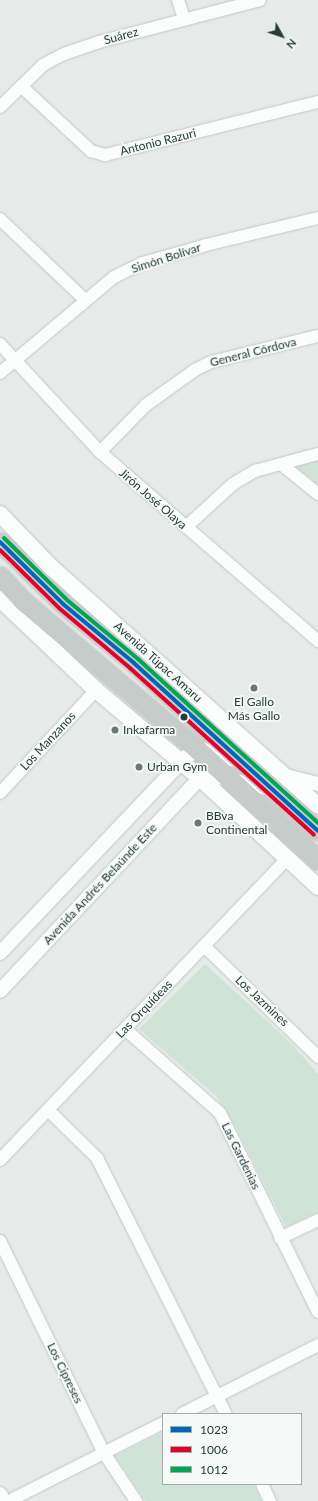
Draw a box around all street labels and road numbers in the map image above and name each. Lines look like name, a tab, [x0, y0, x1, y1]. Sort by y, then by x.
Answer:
street label: Suárez	[102, 25, 140, 47]
street label: Antonio Razuri	[118, 126, 198, 158]
street label: Simón Bolívar	[129, 240, 203, 276]
street label: General Córdova	[208, 334, 298, 370]
street label: Jirón José Olaya	[116, 466, 190, 532]
street label: Avenida Túpac Amaru	[111, 618, 205, 706]
street label: Los Manzanos	[17, 709, 79, 773]
street label: Avenida Andrés Belaúnde Este	[40, 820, 160, 948]
street label: Los Jazmines	[232, 973, 292, 1029]
street label: Las Orquídeas	[113, 977, 175, 1041]
street label: Las Gardenias	[219, 1120, 263, 1192]
street label: Los Cipreses	[44, 1340, 86, 1406]

